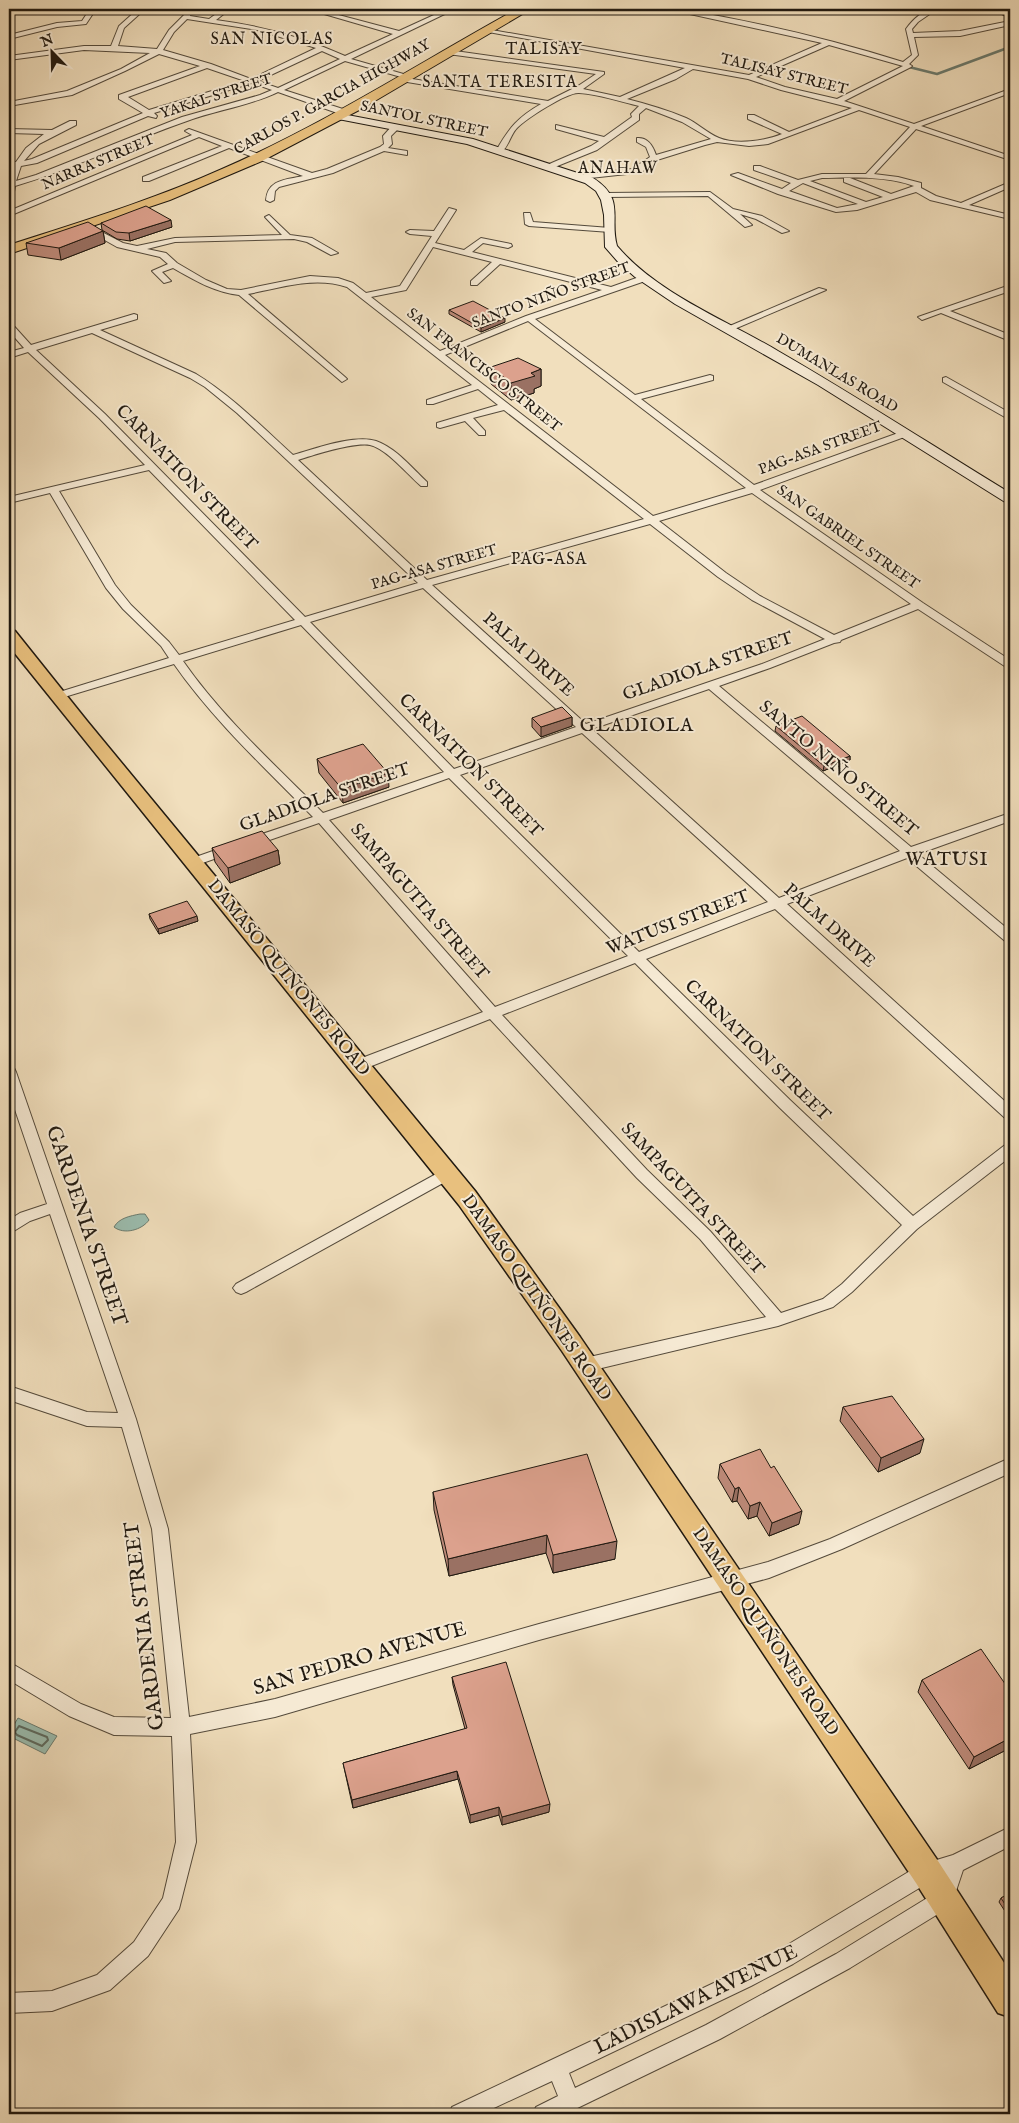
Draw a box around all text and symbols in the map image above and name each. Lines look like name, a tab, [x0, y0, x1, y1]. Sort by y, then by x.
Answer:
north arrow	[28, 28, 78, 78]
text: N	[37, 30, 56, 52]
district label: SAN NICOLAS	[211, 30, 333, 50]
street label: CARLOS P. GARCIA HIGHWAY	[230, 35, 434, 159]
district label: TALISAY	[506, 40, 583, 60]
street label: TALISAY STREET	[718, 49, 850, 99]
street label: YAKAL STREET	[158, 69, 274, 123]
district label: SANTA TERESITA	[422, 73, 578, 93]
street label: SANTOL STREET	[359, 96, 489, 142]
street label: NARRA STREET	[39, 130, 157, 194]
district label: ANAHAW	[577, 159, 658, 179]
street label: SANTO NIÑO STREET	[469, 257, 633, 332]
street label: SAN FRANCISCO STREET	[403, 304, 565, 436]
street label: DUMANLAS ROAD	[773, 329, 901, 417]
street label: CARNATION STREET	[110, 400, 262, 556]
street label: PAG-ASA STREET	[756, 417, 884, 479]
street label: SAN GABRIEL STREET	[773, 481, 923, 593]
street label: PAG-ASA STREET	[369, 540, 499, 594]
district label: PAG-ASA	[511, 550, 587, 570]
street label: PALM DRIVE	[477, 608, 579, 702]
street label: GLADIOLA STREET	[620, 627, 796, 707]
street label: CARNATION STREET	[393, 689, 547, 843]
street label: SANTO NIÑO STREET	[754, 694, 923, 842]
district label: GLADIOLA	[580, 714, 694, 738]
street label: GLADIOLA STREET	[237, 758, 413, 838]
street label: SAMPAGUITA STREET	[345, 819, 493, 985]
district label: WATUSI	[905, 848, 989, 872]
street label: DAMASO QUIÑONES ROAD	[201, 874, 376, 1081]
street label: PALM DRIVE	[778, 879, 880, 973]
street label: WATUSI STREET	[603, 885, 753, 961]
street label: CARNATION STREET	[679, 975, 835, 1127]
street label: SAMPAGUITA STREET	[615, 1118, 769, 1280]
street label: GARDENIA STREET	[39, 1122, 133, 1330]
street label: DAMASO QUIÑONES ROAD	[456, 1189, 618, 1406]
street label: GARDENIA STREET	[119, 1519, 171, 1732]
street label: DAMASO QUIÑONES ROAD	[687, 1522, 845, 1741]
street label: SAN PEDRO AVENUE	[250, 1616, 470, 1702]
street label: LADISLAWA AVENUE	[590, 1939, 802, 2061]

